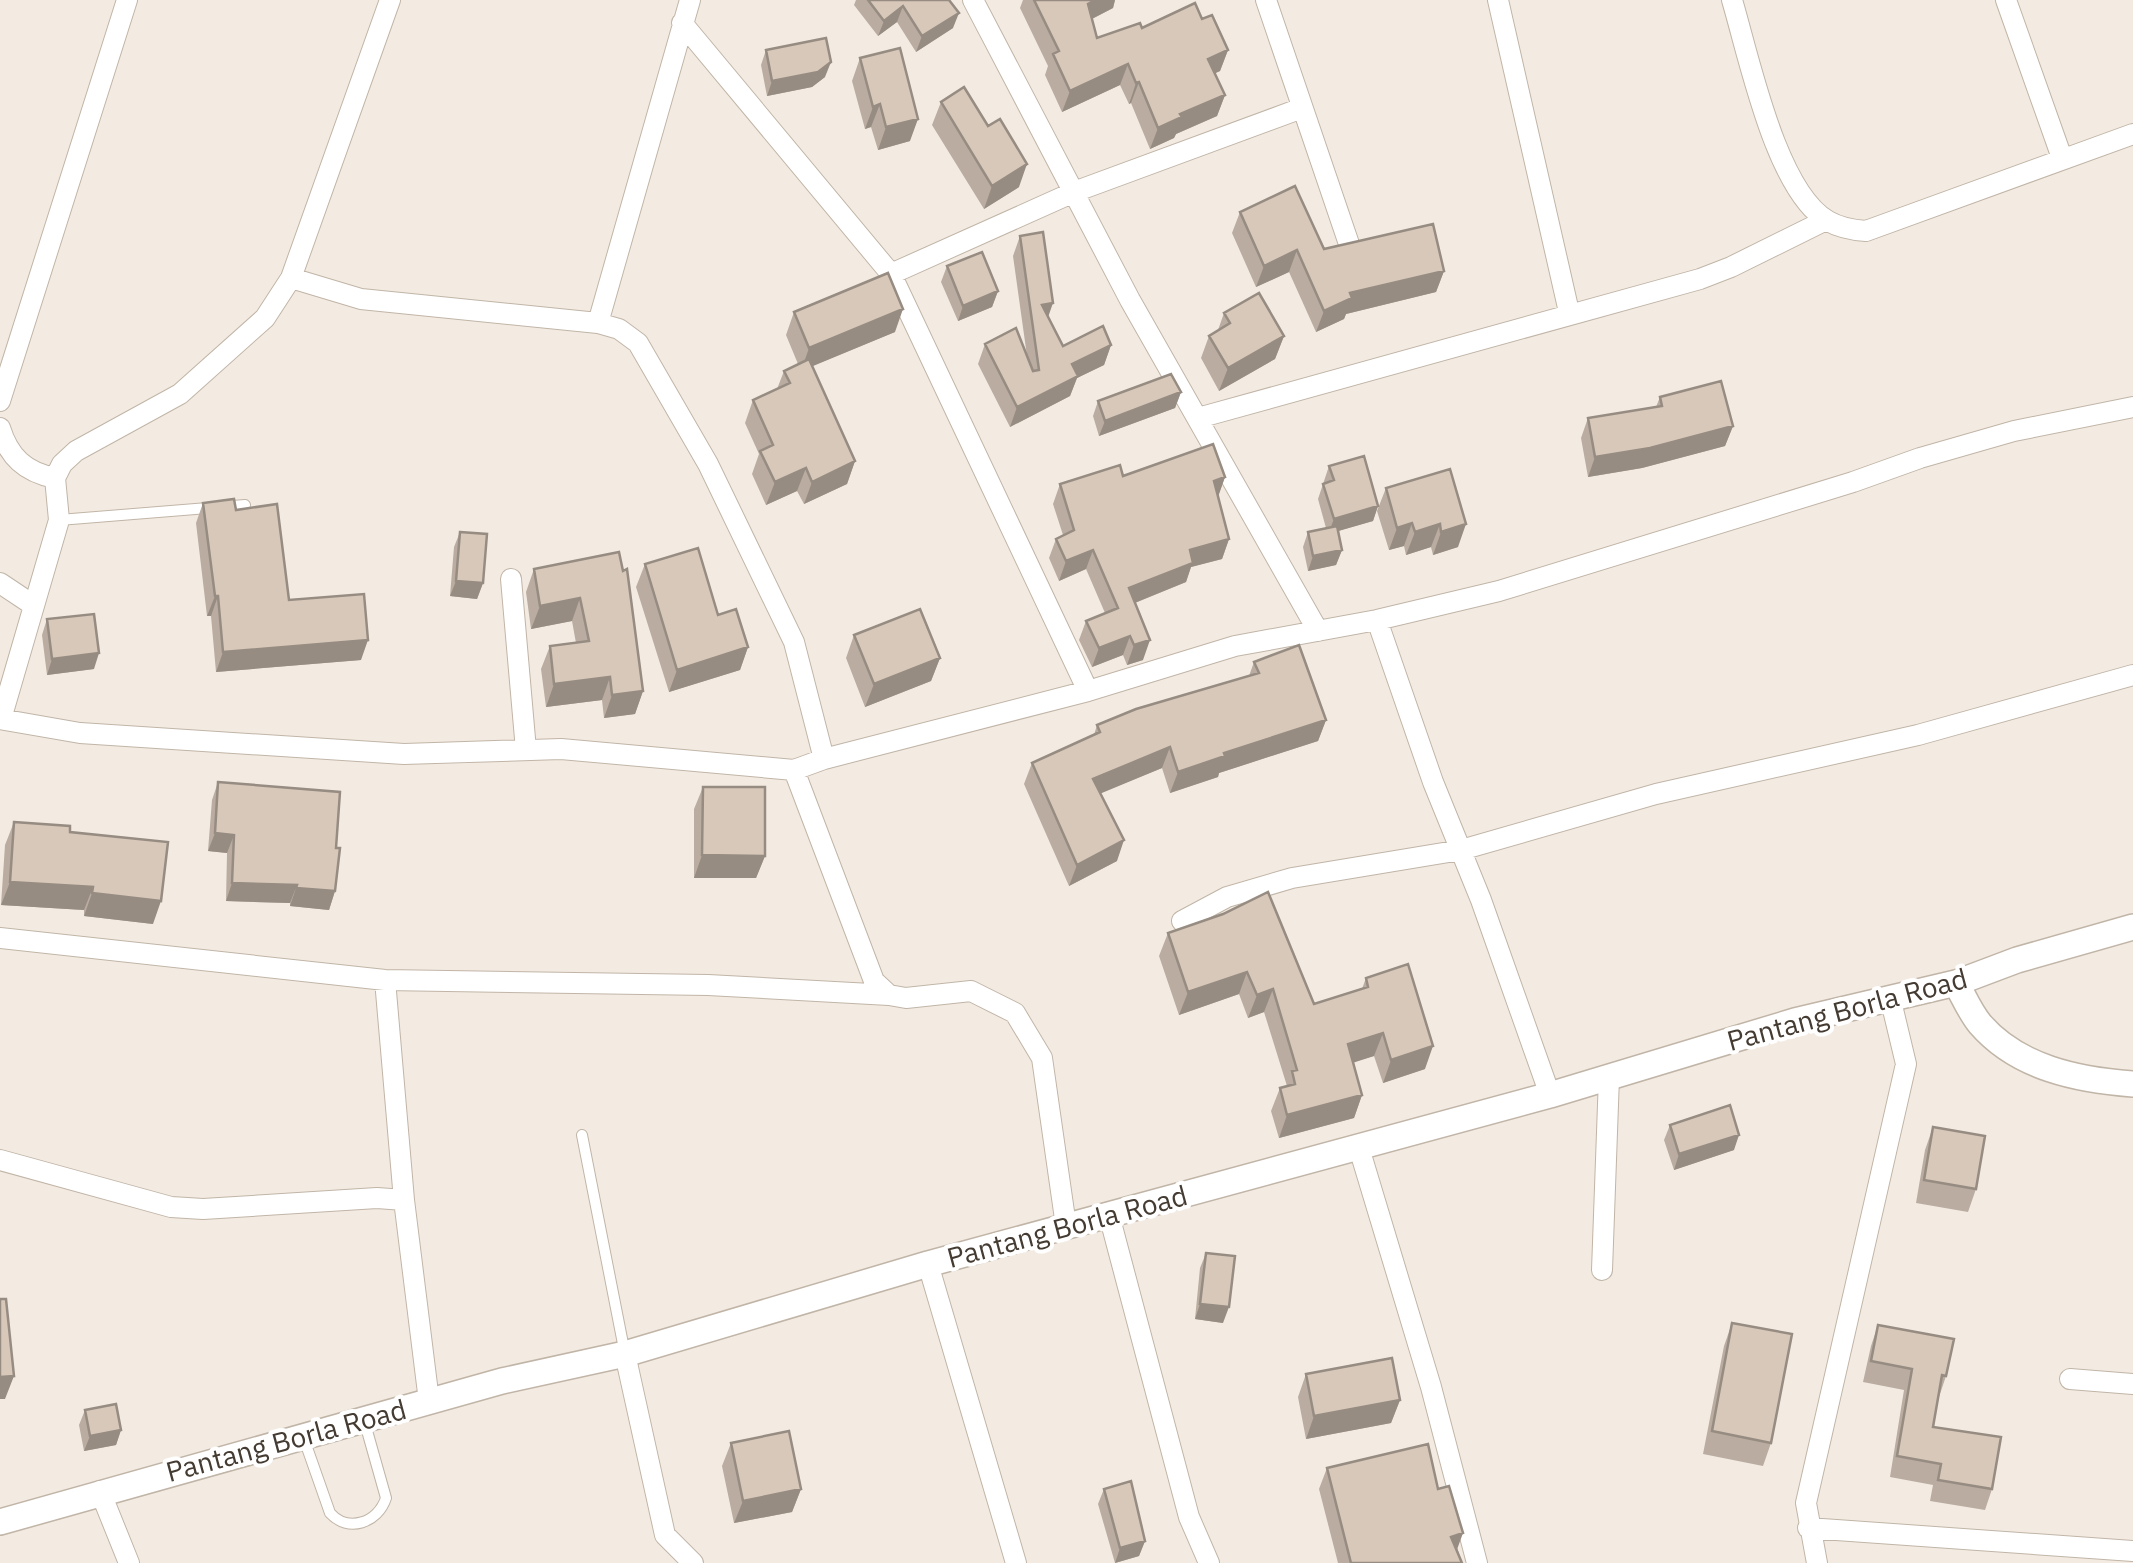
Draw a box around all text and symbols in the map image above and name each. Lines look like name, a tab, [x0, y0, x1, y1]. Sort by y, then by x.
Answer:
street label: Pantang Borla Road	[1723, 959, 1971, 1059]
street label: Pantang Borla Road	[943, 1176, 1191, 1276]
street label: Pantang Borla Road	[162, 1390, 410, 1490]

